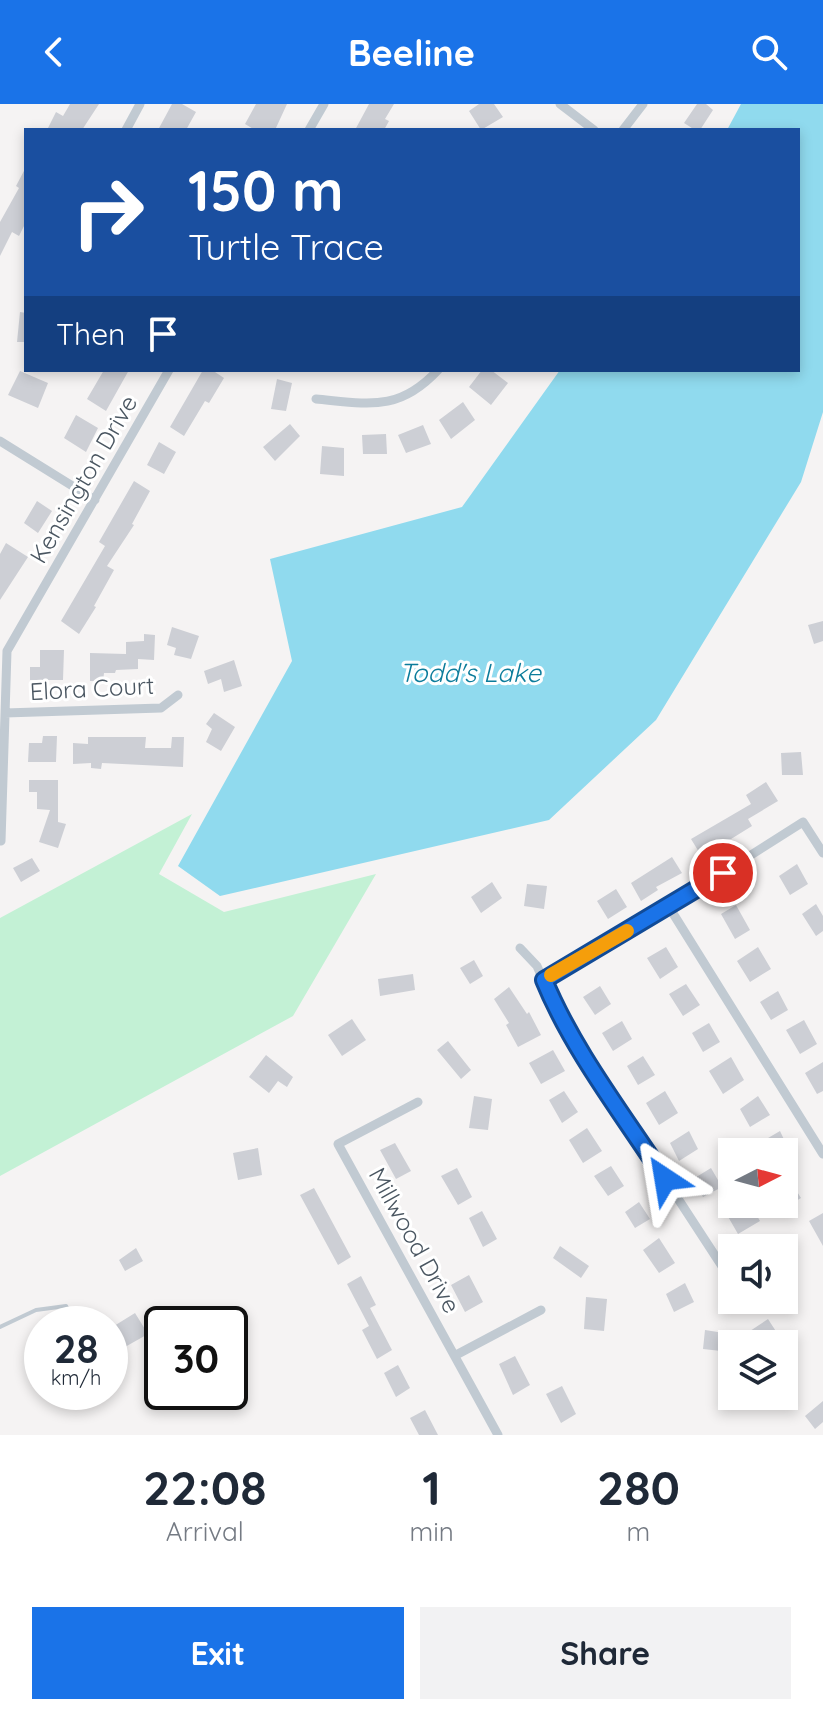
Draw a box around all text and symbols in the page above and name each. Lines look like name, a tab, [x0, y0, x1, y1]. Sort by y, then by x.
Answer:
icon: back	[32, 30, 76, 74]
text: Beeline	[348, 30, 475, 75]
icon: search	[747, 30, 791, 74]
text: 150 m	[188, 155, 344, 225]
icon: right	[56, 160, 160, 264]
text: Turtle Trace	[188, 224, 384, 269]
icon: arrive	[141, 312, 185, 356]
text: Then	[56, 315, 125, 353]
street label: Kensington Drive	[23, 390, 143, 568]
water label: Todd's Lake	[399, 656, 542, 689]
street label: Elora Court	[29, 670, 155, 706]
pin	[689, 839, 757, 907]
icon: arrive	[701, 851, 745, 895]
position arrow	[623, 1137, 707, 1221]
north arrow	[718, 1138, 798, 1218]
map controls	[718, 1138, 798, 1410]
street label: Millwood Drive	[363, 1162, 467, 1318]
button: sound	[718, 1234, 798, 1314]
speed limit sign: 30	[144, 1306, 248, 1410]
text: 28	[54, 1323, 98, 1373]
button: layers	[718, 1330, 798, 1410]
text: km/h	[51, 1365, 101, 1390]
text: 22:08	[143, 1457, 267, 1517]
text: 1	[422, 1457, 441, 1517]
text: 280	[597, 1457, 680, 1517]
text: Arrival	[166, 1515, 244, 1548]
text: min	[410, 1515, 454, 1548]
text: m	[627, 1515, 650, 1548]
button: Exit	[32, 1607, 404, 1699]
button: Share	[420, 1607, 791, 1699]

